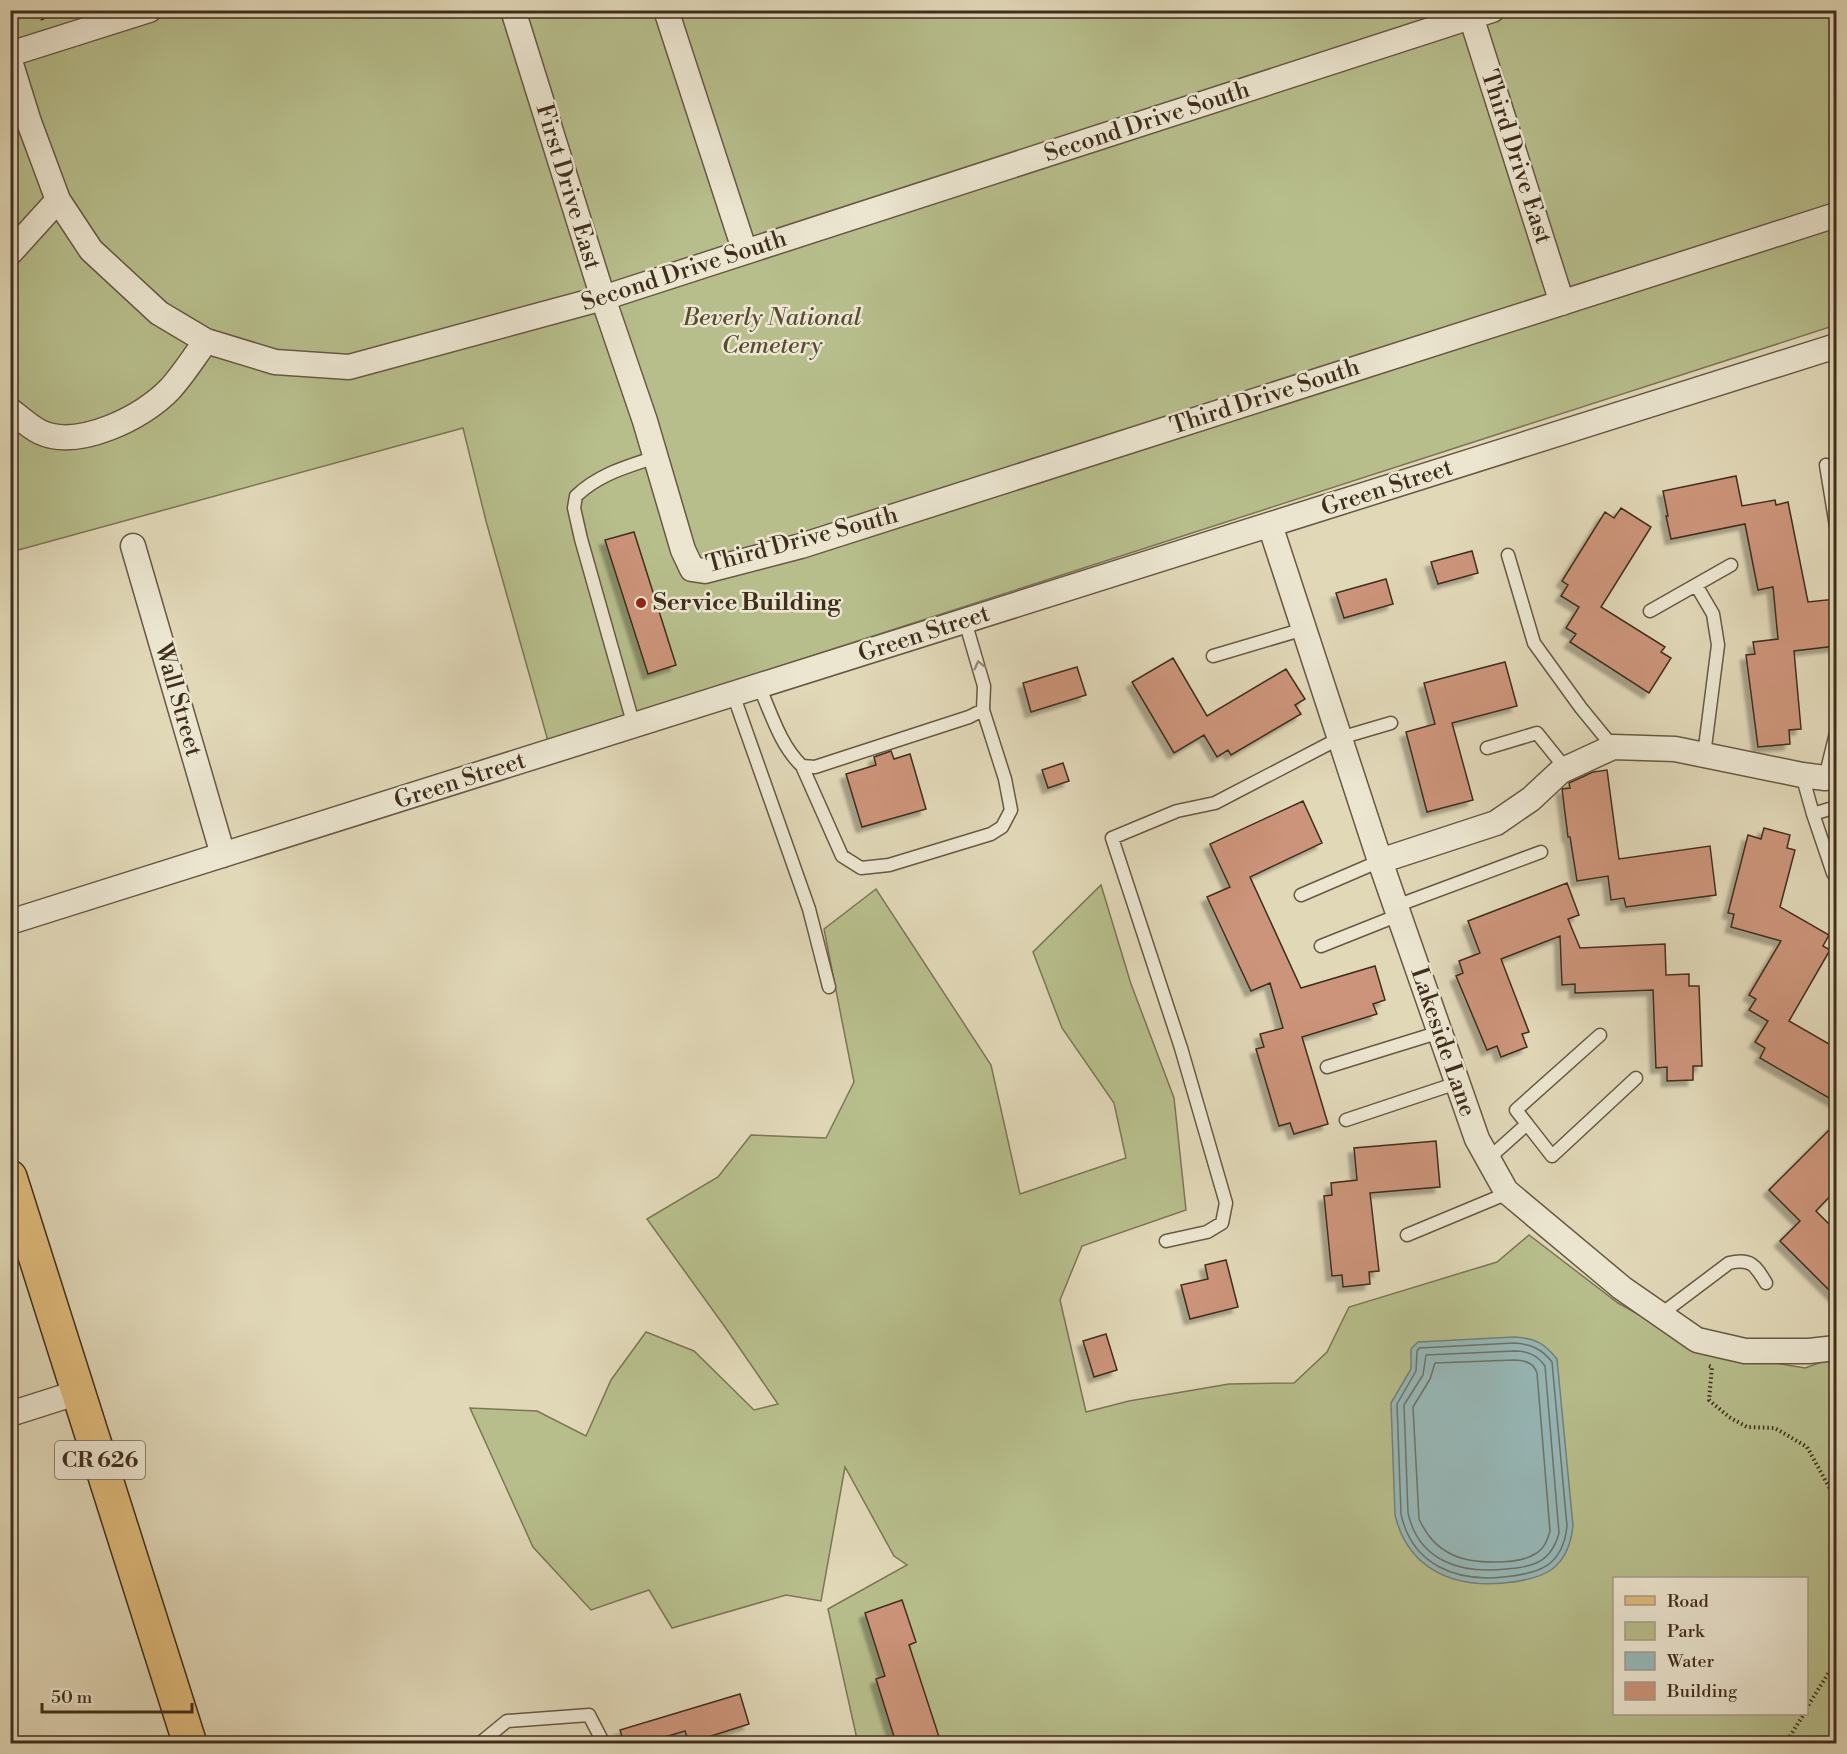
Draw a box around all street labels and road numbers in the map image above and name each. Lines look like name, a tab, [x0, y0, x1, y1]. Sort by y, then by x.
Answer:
street label: Third Drive East	[1474, 66, 1558, 248]
street label: Second Drive South	[1040, 75, 1254, 169]
street label: First Drive East	[529, 100, 608, 274]
street label: Second Drive South	[577, 224, 791, 318]
street label: Third Drive South	[1166, 352, 1364, 442]
street label: Green Street	[1317, 452, 1457, 523]
street label: Third Drive South	[703, 500, 901, 580]
street label: Green Street	[854, 598, 994, 669]
street label: Wall Street	[147, 639, 209, 761]
street label: Green Street	[390, 745, 530, 816]
street label: Lakeside Lane	[1403, 963, 1483, 1121]
road number: CR 626	[55, 1441, 145, 1479]

